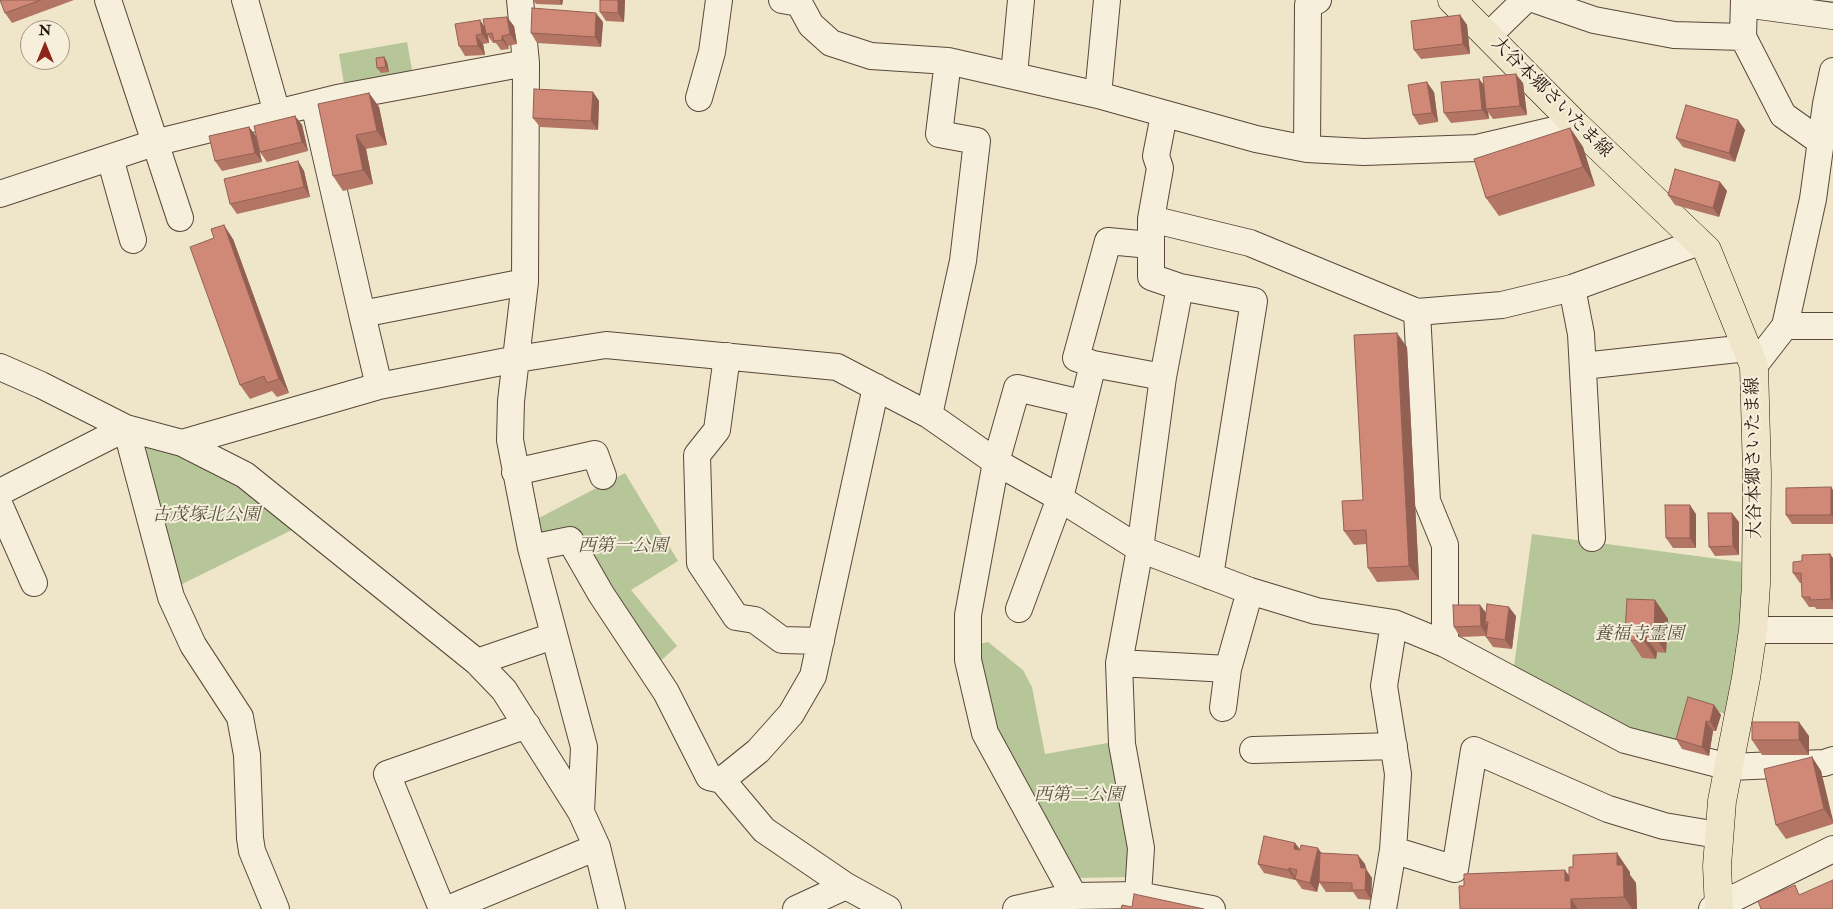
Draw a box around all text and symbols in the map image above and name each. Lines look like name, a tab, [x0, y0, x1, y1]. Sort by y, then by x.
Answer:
north arrow	[20, 20, 70, 70]
text: N	[39, 22, 51, 39]
street label: 大谷本郷さいたま線	[1486, 33, 1616, 163]
street label: 大谷本郷さいたま線	[1743, 377, 1767, 539]
park label: 古茂塚北公園	[152, 505, 260, 527]
park label: 西第一公園	[578, 536, 668, 558]
park label: 養福寺霊園	[1594, 624, 1684, 646]
park label: 西第二公園	[1034, 785, 1124, 807]

